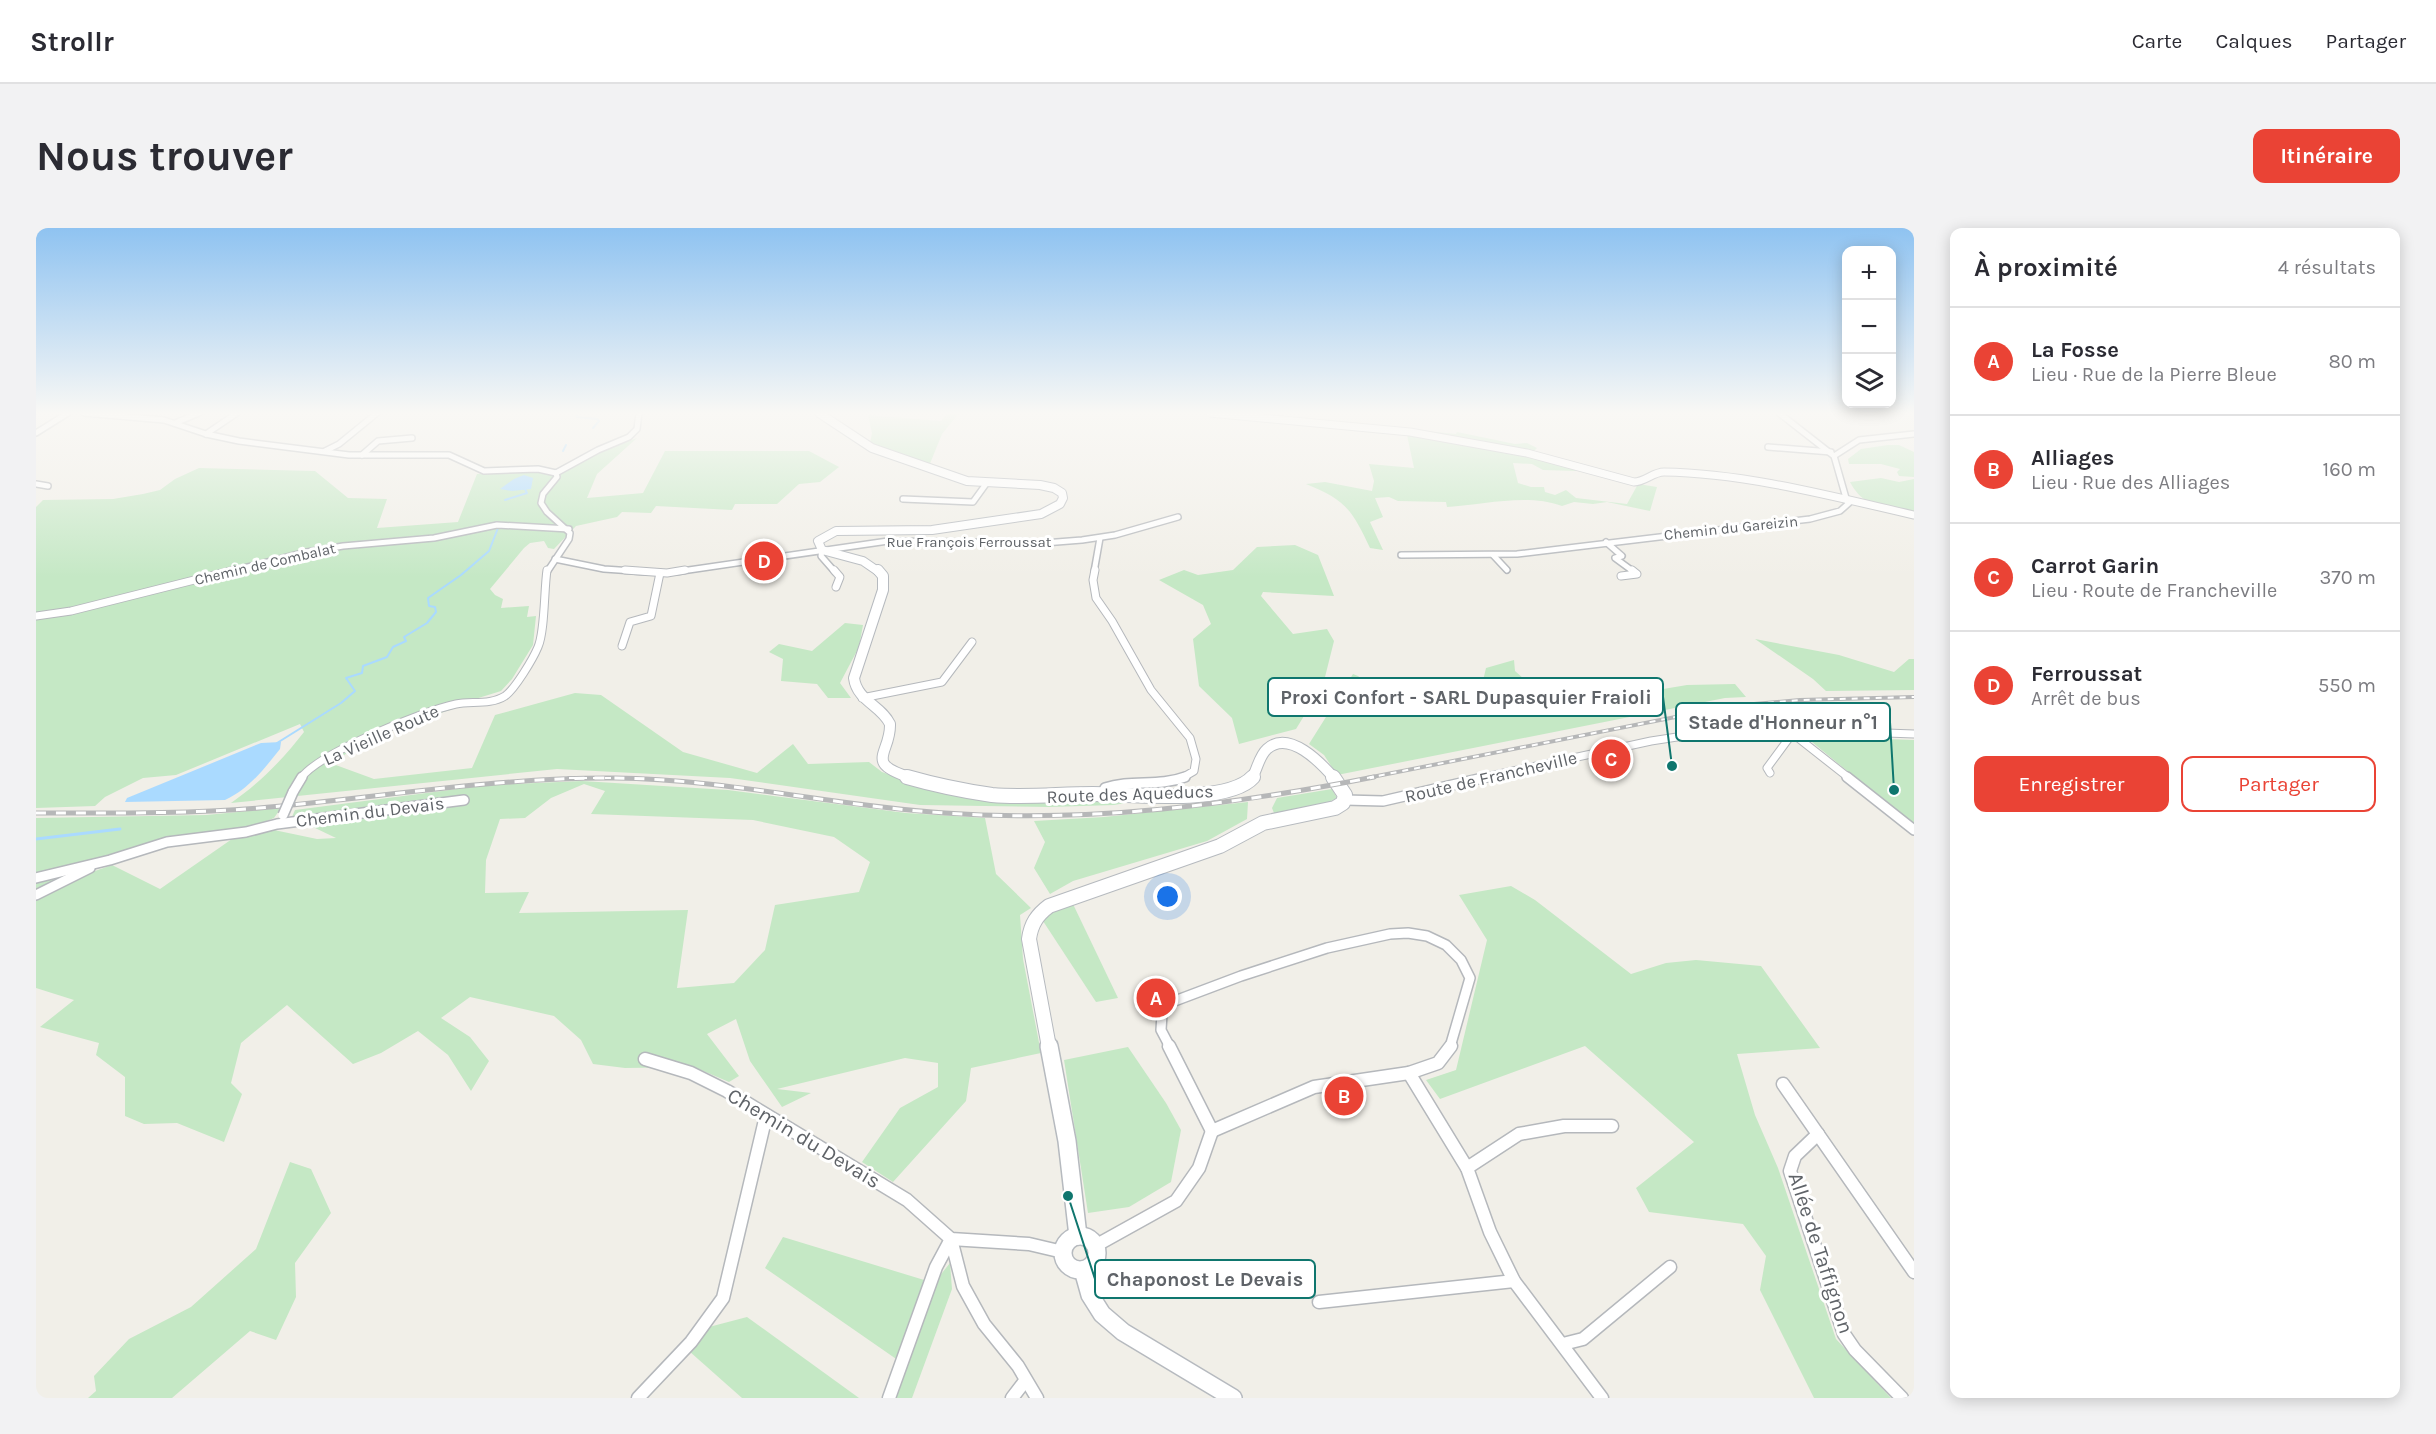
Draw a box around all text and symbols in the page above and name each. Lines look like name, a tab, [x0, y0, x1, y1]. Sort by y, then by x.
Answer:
text: Strollr	[30, 25, 114, 58]
text: Carte	[2132, 29, 2182, 53]
text: Calques	[2215, 29, 2293, 53]
text: Partager	[2326, 29, 2406, 53]
button: Itinéraire	[2253, 129, 2400, 183]
text: Nous trouver	[36, 131, 293, 181]
map controls	[1842, 246, 1896, 408]
button: +	[1842, 246, 1896, 300]
text: À proximité	[1974, 252, 2118, 283]
text: 4 résultats	[2278, 256, 2376, 279]
button: −	[1842, 300, 1896, 354]
text: La Fosse	[2031, 337, 2119, 363]
text: A	[1987, 350, 2000, 373]
text: 80 m	[2328, 350, 2376, 373]
button: layers	[1842, 354, 1896, 408]
text: Lieu · Rue de la Pierre Bleue	[2031, 363, 2277, 386]
text: Alliages	[2031, 445, 2114, 471]
text: B	[1987, 458, 2000, 481]
text: 160 m	[2323, 458, 2376, 481]
text: Lieu · Rue des Alliages	[2031, 471, 2230, 494]
street label: Chemin du Gareizin	[1663, 512, 1799, 544]
street label: Rue François Ferroussat	[887, 533, 1052, 551]
pin: D	[744, 538, 784, 584]
street label: Chemin de Combalat	[193, 539, 337, 589]
text: Carrot Garin	[2031, 553, 2159, 579]
text: C	[1987, 566, 2000, 589]
text: 370 m	[2319, 566, 2376, 589]
text: Lieu · Route de Francheville	[2031, 579, 2277, 602]
text: Ferroussat	[2031, 661, 2142, 687]
text: D	[1987, 674, 2000, 697]
text: 550 m	[2318, 674, 2376, 697]
callout: Proxi Confort - SARL Dupasquier Fraioli	[1268, 678, 1663, 716]
text: Proxi Confort - SARL Dupasquier Fraioli	[1280, 686, 1652, 709]
text: Arrêt de bus	[2031, 687, 2141, 710]
street label: La Vieille Route	[320, 700, 442, 770]
callout: Stade d'Honneur n°1	[1676, 703, 1890, 741]
text: Stade d'Honneur n°1	[1688, 711, 1878, 734]
pin: C	[1592, 736, 1630, 782]
street label: Route de Francheville	[1403, 746, 1579, 808]
button: Enregistrer	[1974, 756, 2169, 812]
button: Partager	[2181, 756, 2376, 812]
street label: Route des Aqueducs	[1046, 780, 1214, 808]
street label: Chemin du Devais	[295, 792, 445, 832]
your location	[1153, 882, 1182, 911]
pin: A	[1136, 976, 1176, 1020]
pin: B	[1324, 1074, 1364, 1118]
street label: Chemin du Devais	[723, 1083, 885, 1193]
street label: Allée de Taffignon	[1784, 1169, 1858, 1337]
callout: Chaponost Le Devais	[1095, 1260, 1315, 1298]
text: Chaponost Le Devais	[1107, 1268, 1303, 1291]

